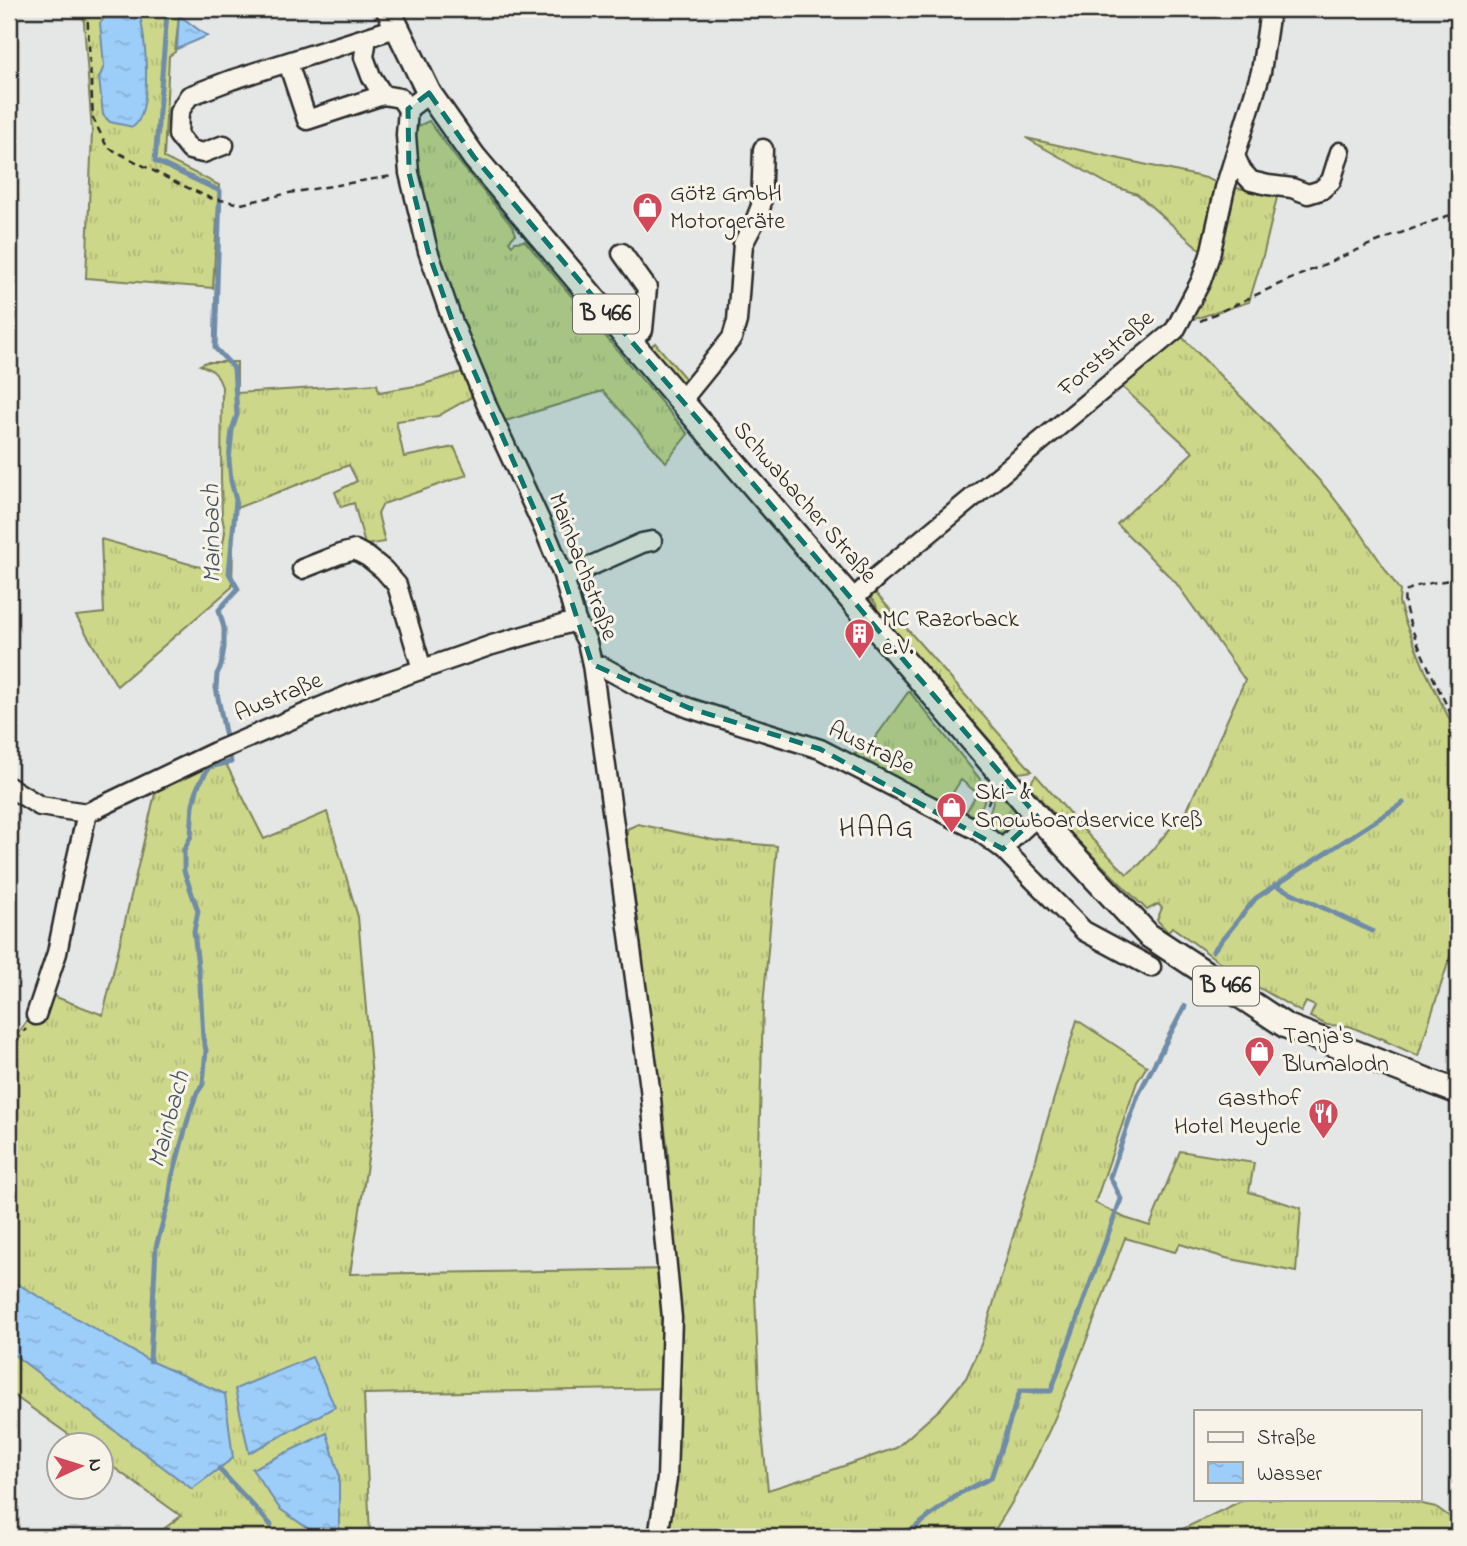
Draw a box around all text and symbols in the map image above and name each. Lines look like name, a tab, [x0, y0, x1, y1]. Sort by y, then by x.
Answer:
place label: Götz GmbH Motorgeräte	[670, 177, 785, 240]
shop icon: Götz GmbH Motorgeräte	[630, 191, 664, 235]
road number: B 466	[573, 294, 639, 334]
street label: Forststraße	[1050, 302, 1163, 406]
street label: Schwabacher Straße	[723, 414, 885, 592]
water label: Mainbach	[193, 484, 233, 584]
street label: Mainbachstraße	[538, 488, 626, 646]
place label: MC Razorback e.V.	[882, 603, 1019, 666]
building icon: MC Razorback e.V.	[842, 617, 876, 661]
street label: Austraße	[230, 664, 329, 732]
street label: Austraße	[822, 713, 920, 785]
place label: Ski- & Snowboardservice Kreß	[975, 776, 1203, 839]
shop icon: Ski- & Snowboardservice Kreß	[935, 790, 969, 834]
district label: HAAG	[839, 809, 915, 850]
road number: B 466	[1193, 967, 1259, 1006]
place label: Tanja's Blumalodn	[1282, 1020, 1389, 1083]
shop icon: Tanja's Blumalodn	[1243, 1034, 1277, 1078]
water label: Mainbach	[139, 1067, 201, 1173]
place label: Gasthof Hotel Meyerle	[1174, 1082, 1302, 1146]
restaurant icon: Gasthof Hotel Meyerle	[1307, 1096, 1341, 1140]
legend	[1194, 1410, 1422, 1500]
text: Straße	[1257, 1424, 1316, 1454]
north arrow	[46, 1430, 116, 1500]
text: N	[81, 1458, 108, 1473]
text: Wasser	[1257, 1460, 1322, 1490]

